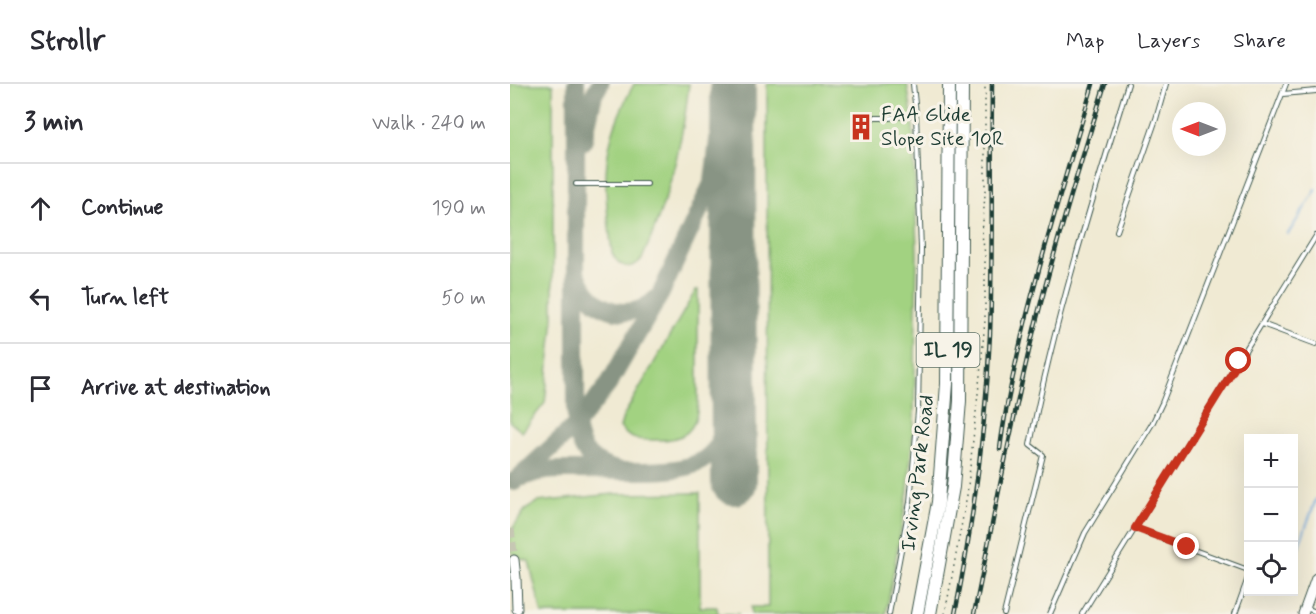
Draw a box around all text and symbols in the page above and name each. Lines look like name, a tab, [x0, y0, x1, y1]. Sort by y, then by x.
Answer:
text: Strollr	[30, 23, 105, 60]
text: Map	[1066, 27, 1104, 55]
text: Layers	[1137, 27, 1200, 55]
text: Share	[1233, 27, 1286, 55]
place label: FAA Glide Slope Site 10R	[881, 101, 1004, 153]
north arrow	[1172, 102, 1226, 156]
text: 3 min	[24, 106, 84, 140]
text: Walk · 240 m	[372, 110, 486, 137]
building icon: FAA Glide Slope Site 10R	[846, 112, 876, 142]
icon: ahead	[24, 192, 57, 225]
text: Continue	[81, 194, 163, 222]
text: 190 m	[432, 195, 486, 222]
icon: left	[24, 282, 57, 315]
text: Turn left	[81, 284, 169, 312]
text: 50 m	[441, 285, 486, 312]
road number: IL 19	[916, 333, 980, 367]
route start	[1225, 347, 1251, 373]
icon: arrive	[24, 372, 57, 405]
text: Arrive at destination	[81, 374, 271, 402]
street label: Irving Park Road	[895, 393, 941, 553]
map controls	[1244, 434, 1298, 596]
button: +	[1244, 434, 1298, 488]
button: −	[1244, 488, 1298, 542]
route end	[1173, 533, 1199, 559]
button: locate	[1244, 542, 1298, 596]

